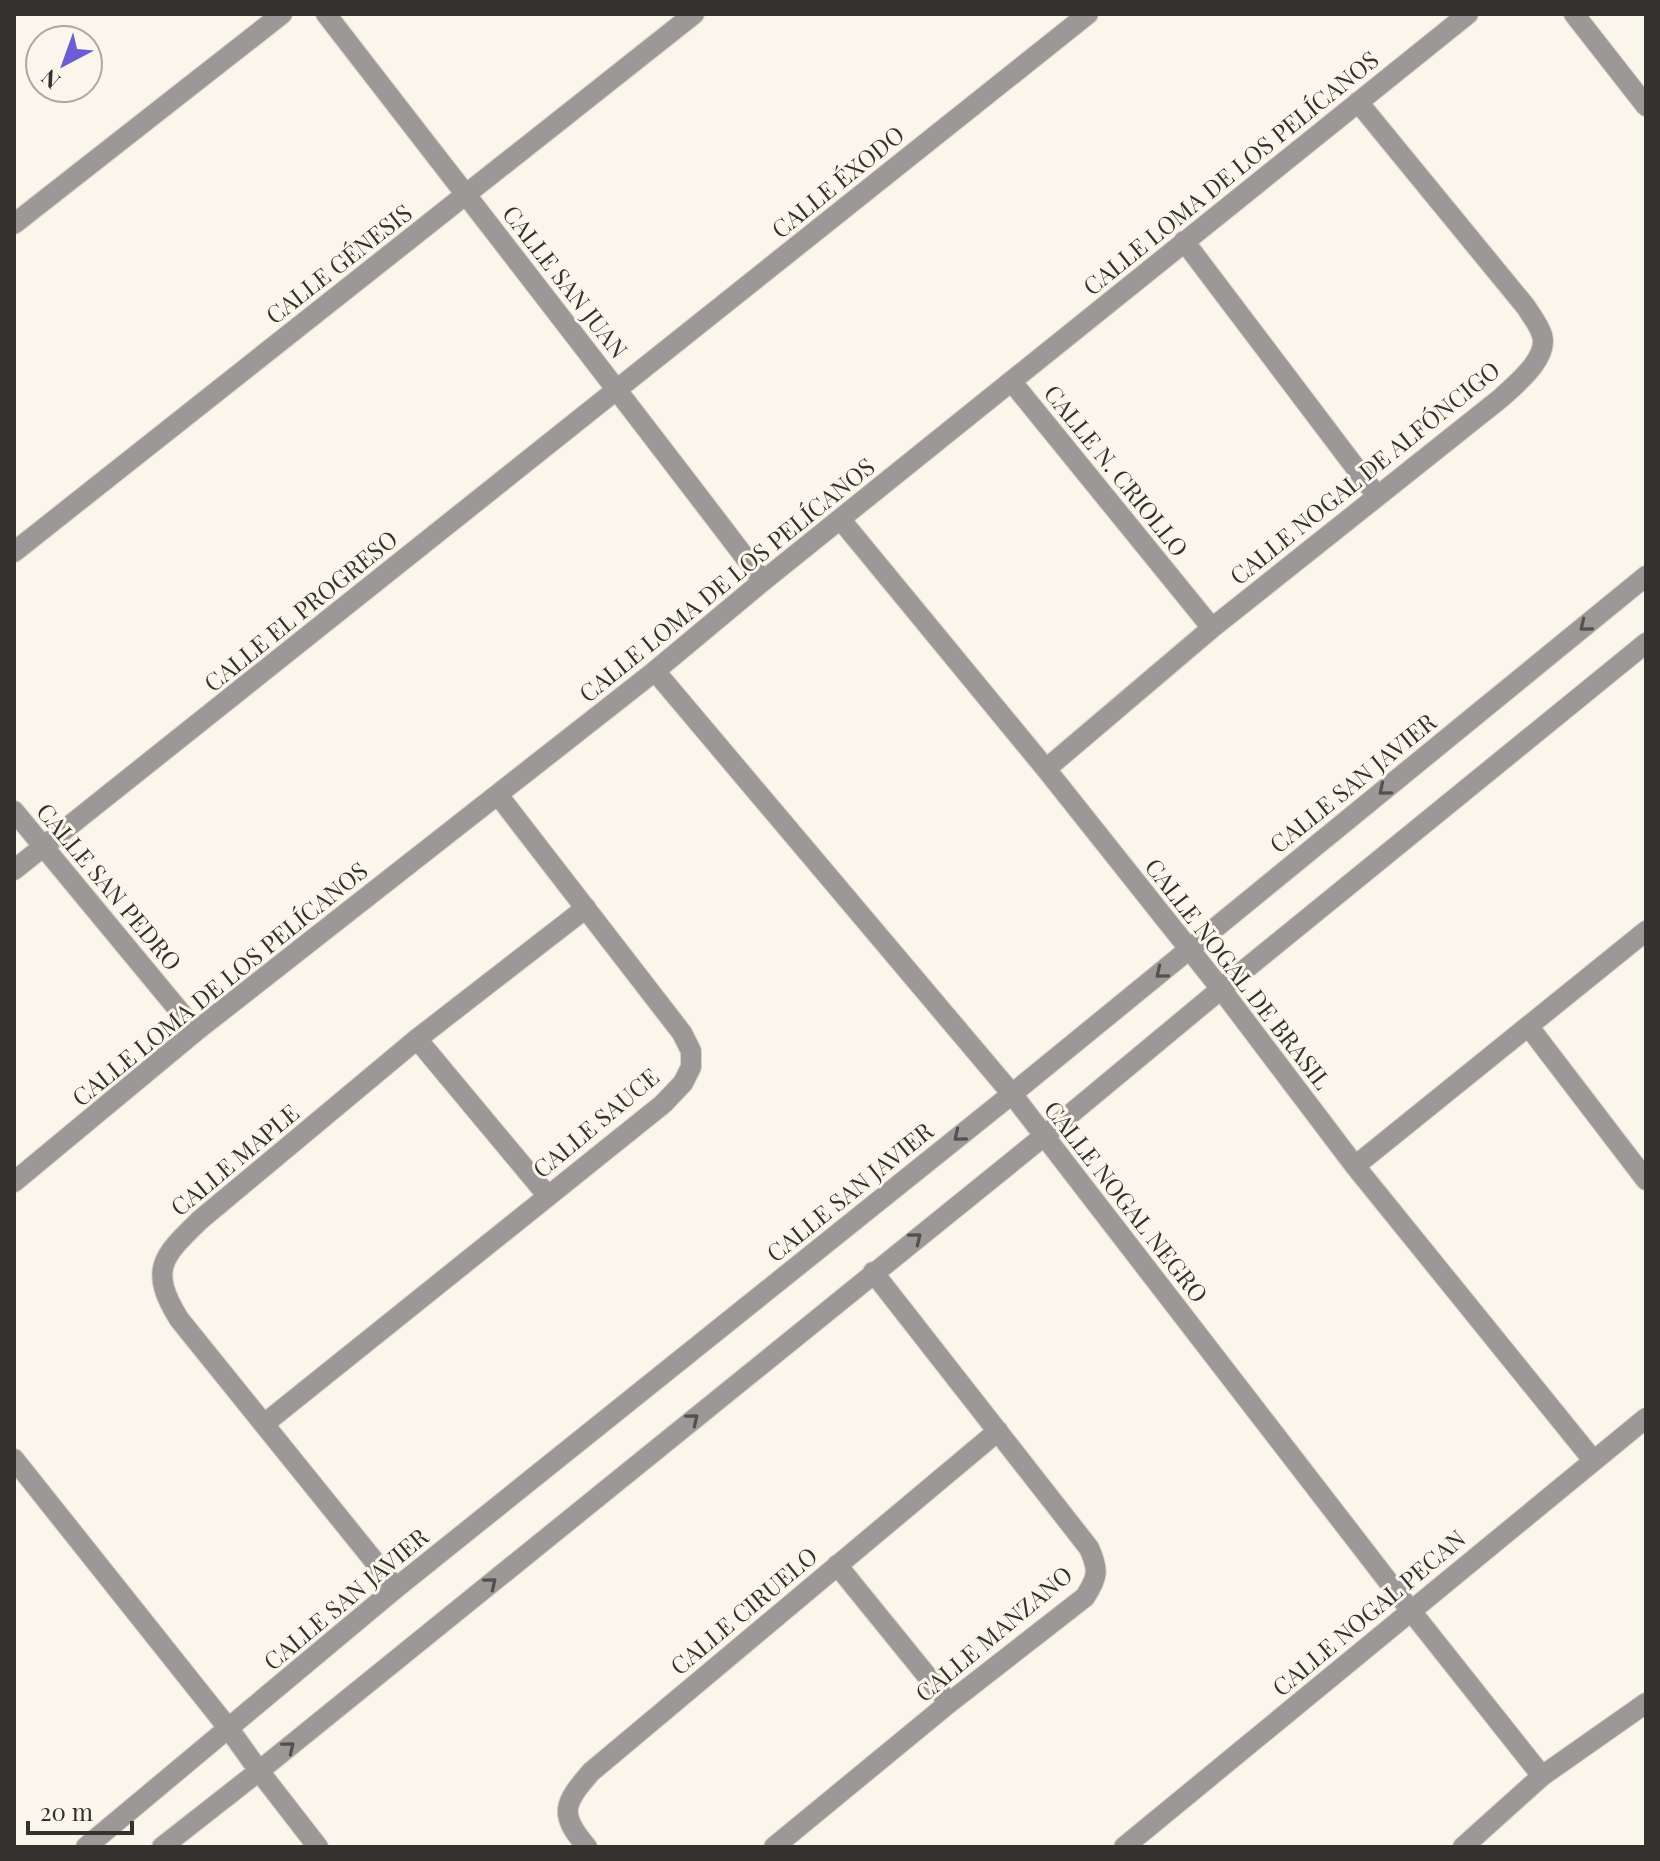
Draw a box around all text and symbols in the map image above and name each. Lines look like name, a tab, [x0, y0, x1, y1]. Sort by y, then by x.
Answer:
north arrow	[24, 24, 104, 104]
street label: CALLE LOMA DE LOS PELÍCANOS	[1076, 43, 1384, 301]
text: N	[34, 63, 66, 96]
street label: CALLE ÉXODO	[764, 118, 910, 244]
street label: CALLE GÉNESIS	[258, 196, 418, 330]
street label: CALLE SAN JUAN	[496, 198, 636, 364]
street label: CALLE NOGAL DE ALFÓNCIGO	[1222, 353, 1506, 591]
street label: CALLE N. CRIOLLO	[1038, 377, 1196, 563]
street label: CALLE LOMA DE LOS PELÍCANOS	[572, 450, 880, 708]
street label: CALLE EL PROGRESO	[197, 522, 403, 698]
one-way arrow	[1580, 616, 1595, 630]
street label: CALLE SAN JAVIER	[1262, 705, 1442, 859]
one-way arrow	[1379, 780, 1393, 795]
street label: CALLE SAN PEDRO	[30, 795, 190, 977]
street label: CALLE NOGAL DE BRASIL	[1139, 851, 1339, 1095]
street label: CALLE LOMA DE LOS PELÍCANOS	[65, 854, 373, 1112]
one-way arrow	[1156, 963, 1171, 978]
street label: CALLE SAUCE	[525, 1060, 665, 1184]
street label: CALLE NOGAL NEGRO	[1038, 1093, 1216, 1309]
street label: CALLE MAPLE	[163, 1096, 305, 1222]
street label: CALLE SAN JAVIER	[759, 1114, 939, 1268]
one-way arrow	[954, 1126, 968, 1141]
one-way arrow	[907, 1233, 921, 1248]
one-way arrow	[683, 1414, 698, 1429]
street label: CALLE SAN JAVIER	[256, 1519, 434, 1676]
street label: CALLE NOGAL PECAN	[1265, 1522, 1471, 1702]
street label: CALLE CIRUELO	[663, 1539, 823, 1681]
street label: CALLE MANZANO	[908, 1558, 1078, 1708]
one-way arrow	[482, 1578, 496, 1593]
one-way arrow	[280, 1742, 294, 1757]
scale bar	[28, 1785, 132, 1835]
text: 20 m	[40, 1795, 93, 1827]

